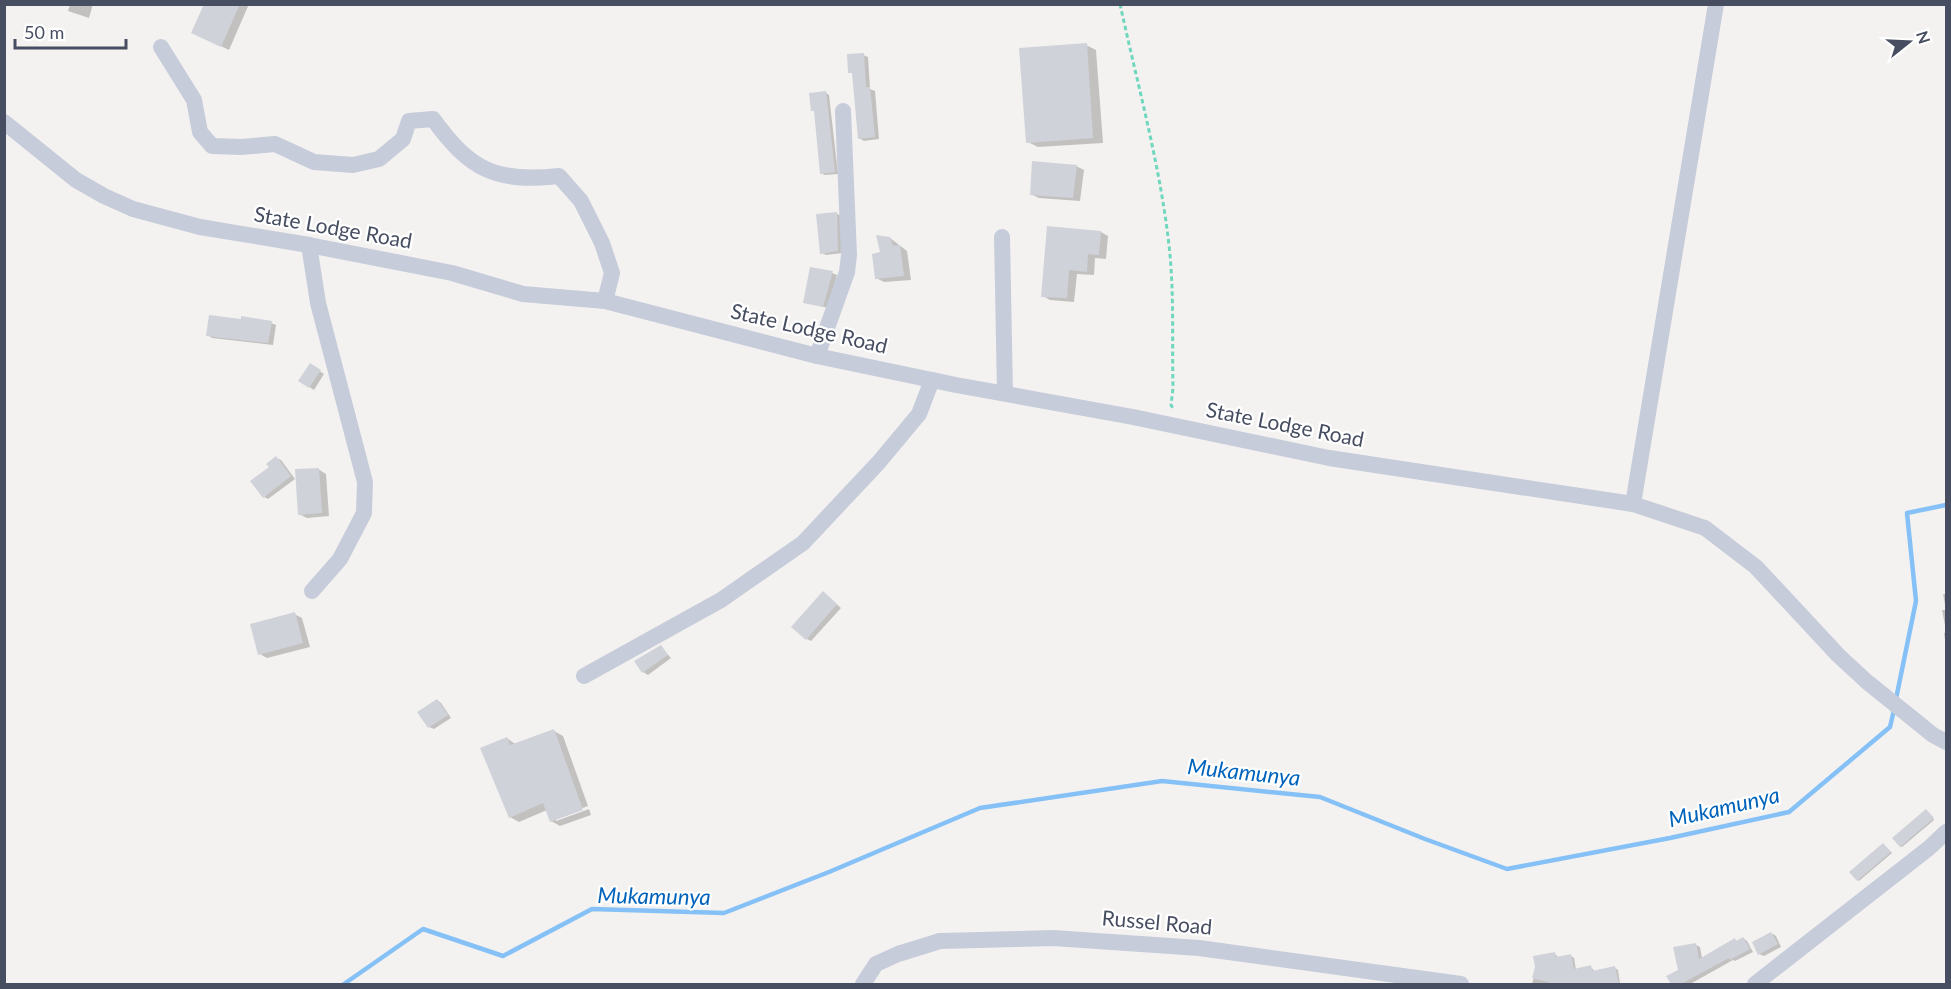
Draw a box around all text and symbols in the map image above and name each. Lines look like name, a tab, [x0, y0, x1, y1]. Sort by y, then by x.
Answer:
scale bar	[15, 12, 126, 50]
north arrow	[1879, 12, 1939, 72]
text: 50 m	[24, 21, 64, 43]
text: N	[1913, 28, 1935, 46]
street label: State Lodge Road	[252, 200, 414, 253]
street label: State Lodge Road	[728, 297, 890, 358]
street label: State Lodge Road	[1204, 396, 1366, 451]
water label: Mukamunya	[1186, 752, 1302, 791]
water label: Mukamunya	[1666, 781, 1782, 832]
water label: Mukamunya	[597, 881, 711, 910]
street label: Russel Road	[1101, 904, 1213, 939]

